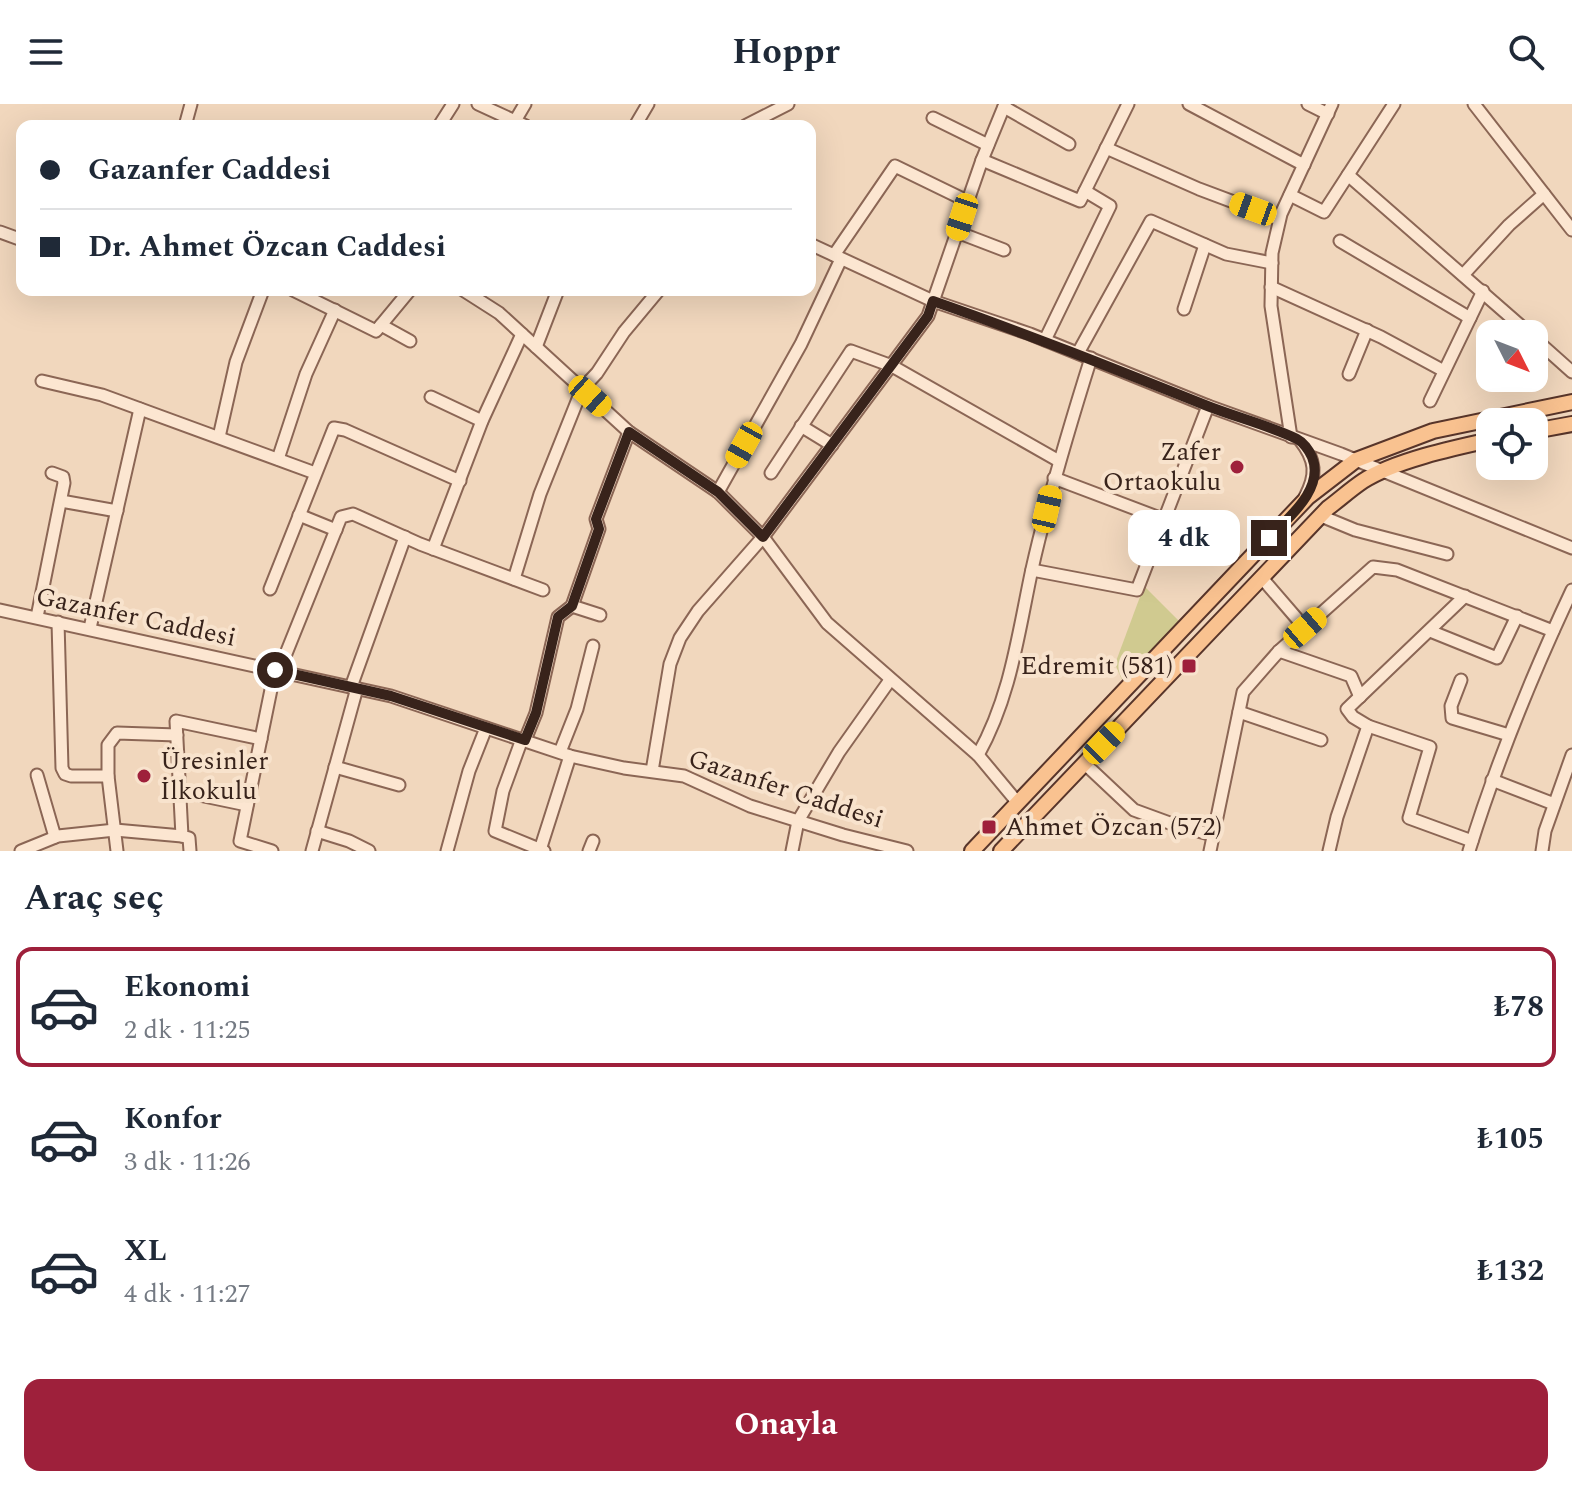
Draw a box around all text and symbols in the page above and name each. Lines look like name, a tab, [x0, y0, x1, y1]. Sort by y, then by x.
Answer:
text: Hoppr	[732, 25, 840, 80]
icon: menu	[24, 30, 68, 74]
icon: search	[1504, 30, 1548, 74]
text: Gazanfer Caddesi	[88, 147, 331, 193]
car	[943, 190, 981, 244]
car	[1226, 190, 1280, 228]
text: Dr. Ahmet Özcan Caddesi	[88, 224, 446, 270]
north arrow	[1476, 320, 1548, 392]
map controls	[1476, 320, 1548, 480]
car	[564, 371, 616, 421]
button: locate	[1476, 408, 1548, 480]
car	[722, 418, 766, 472]
place label: Zafer Ortaokulu	[1103, 432, 1221, 502]
marker: Zafer Ortaokulu	[1228, 458, 1246, 476]
car	[1030, 483, 1064, 535]
callout: 4 dk	[1129, 510, 1241, 566]
text: 4 dk	[1158, 518, 1210, 558]
route end	[1251, 520, 1287, 556]
street label: Gazanfer Caddesi	[32, 576, 240, 658]
car	[1279, 603, 1331, 653]
place label: Edremit (581)	[1021, 646, 1173, 686]
route start	[257, 652, 293, 688]
marker: Edremit (581)	[1180, 657, 1198, 675]
car	[1079, 717, 1129, 769]
street label: Gazanfer Caddesi	[683, 739, 889, 839]
place label: Üresinler İlkokulu	[160, 741, 268, 811]
marker: Üresinler İlkokulu	[135, 767, 153, 785]
place label: Ahmet Özcan (572)	[1005, 807, 1222, 847]
marker: Ahmet Özcan (572)	[980, 818, 998, 836]
text: Araç seç	[24, 871, 164, 926]
text: Ekonomi	[124, 964, 250, 1010]
icon: car	[28, 971, 100, 1043]
text: ₺78	[1494, 984, 1544, 1030]
text: 2 dk · 11:25	[124, 1010, 251, 1050]
text: Konfor	[124, 1096, 222, 1142]
icon: car	[28, 1103, 100, 1175]
text: ₺105	[1477, 1116, 1544, 1162]
text: 3 dk · 11:26	[124, 1142, 251, 1182]
text: XL	[124, 1228, 167, 1274]
icon: car	[28, 1235, 100, 1307]
text: ₺132	[1477, 1248, 1544, 1294]
text: 4 dk · 11:27	[124, 1274, 251, 1314]
button: Onayla	[24, 1379, 1548, 1471]

